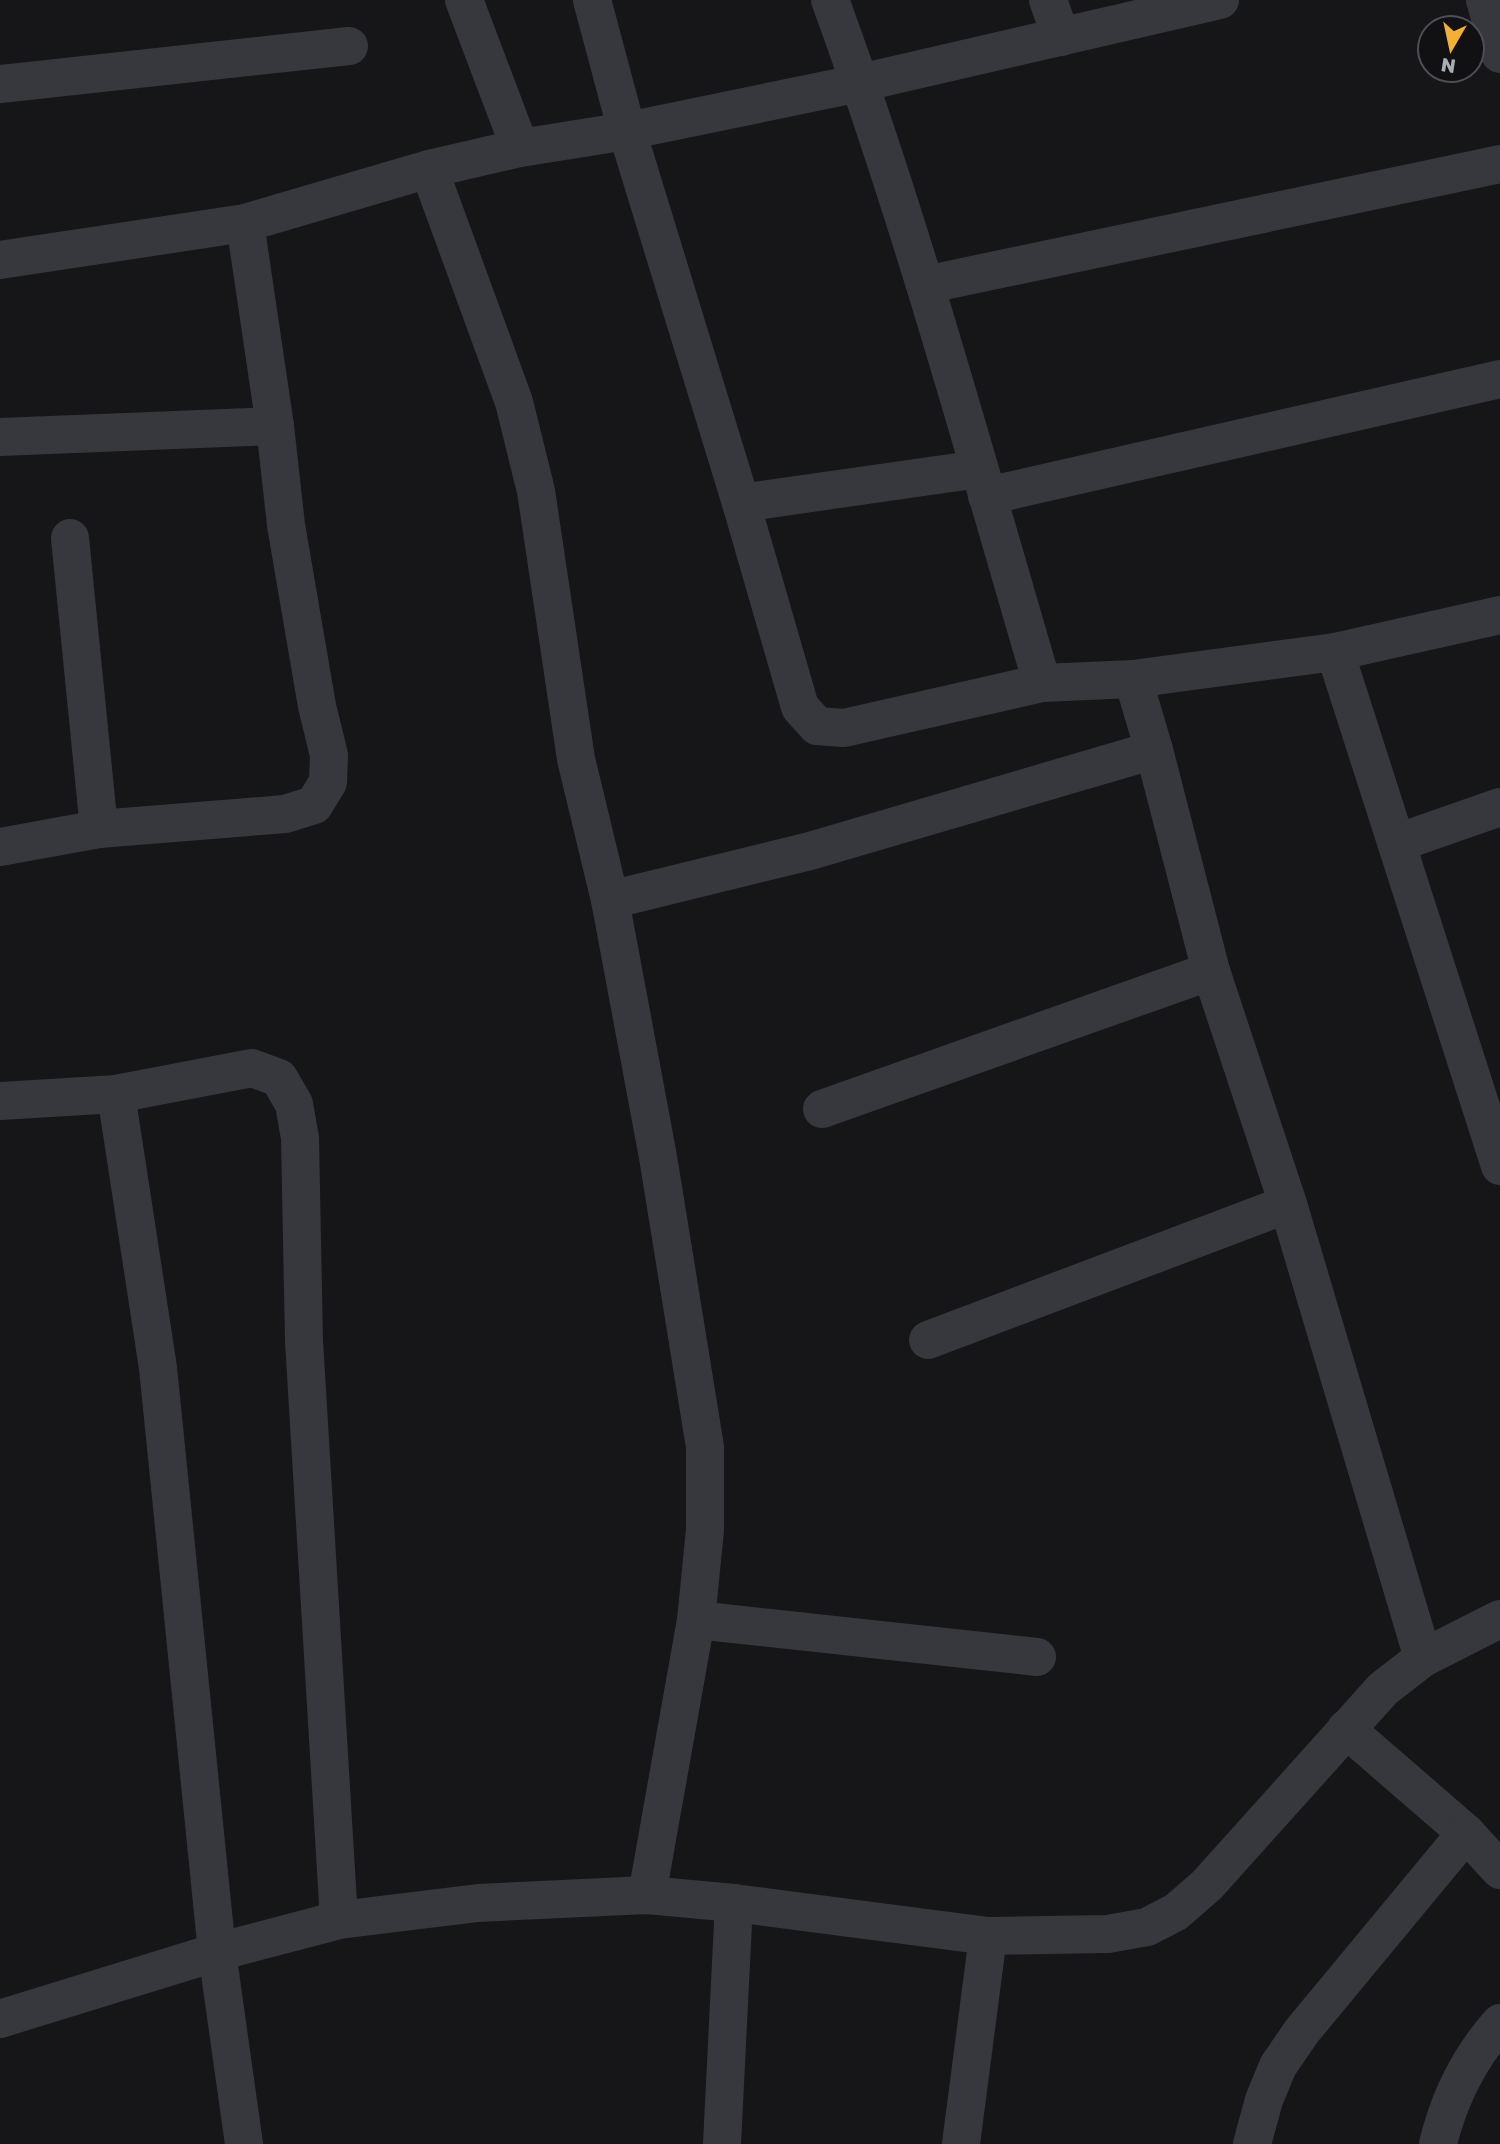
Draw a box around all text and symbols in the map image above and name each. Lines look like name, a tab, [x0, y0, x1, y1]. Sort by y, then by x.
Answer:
north arrow	[1416, 14, 1486, 84]
text: N	[1439, 54, 1457, 79]

